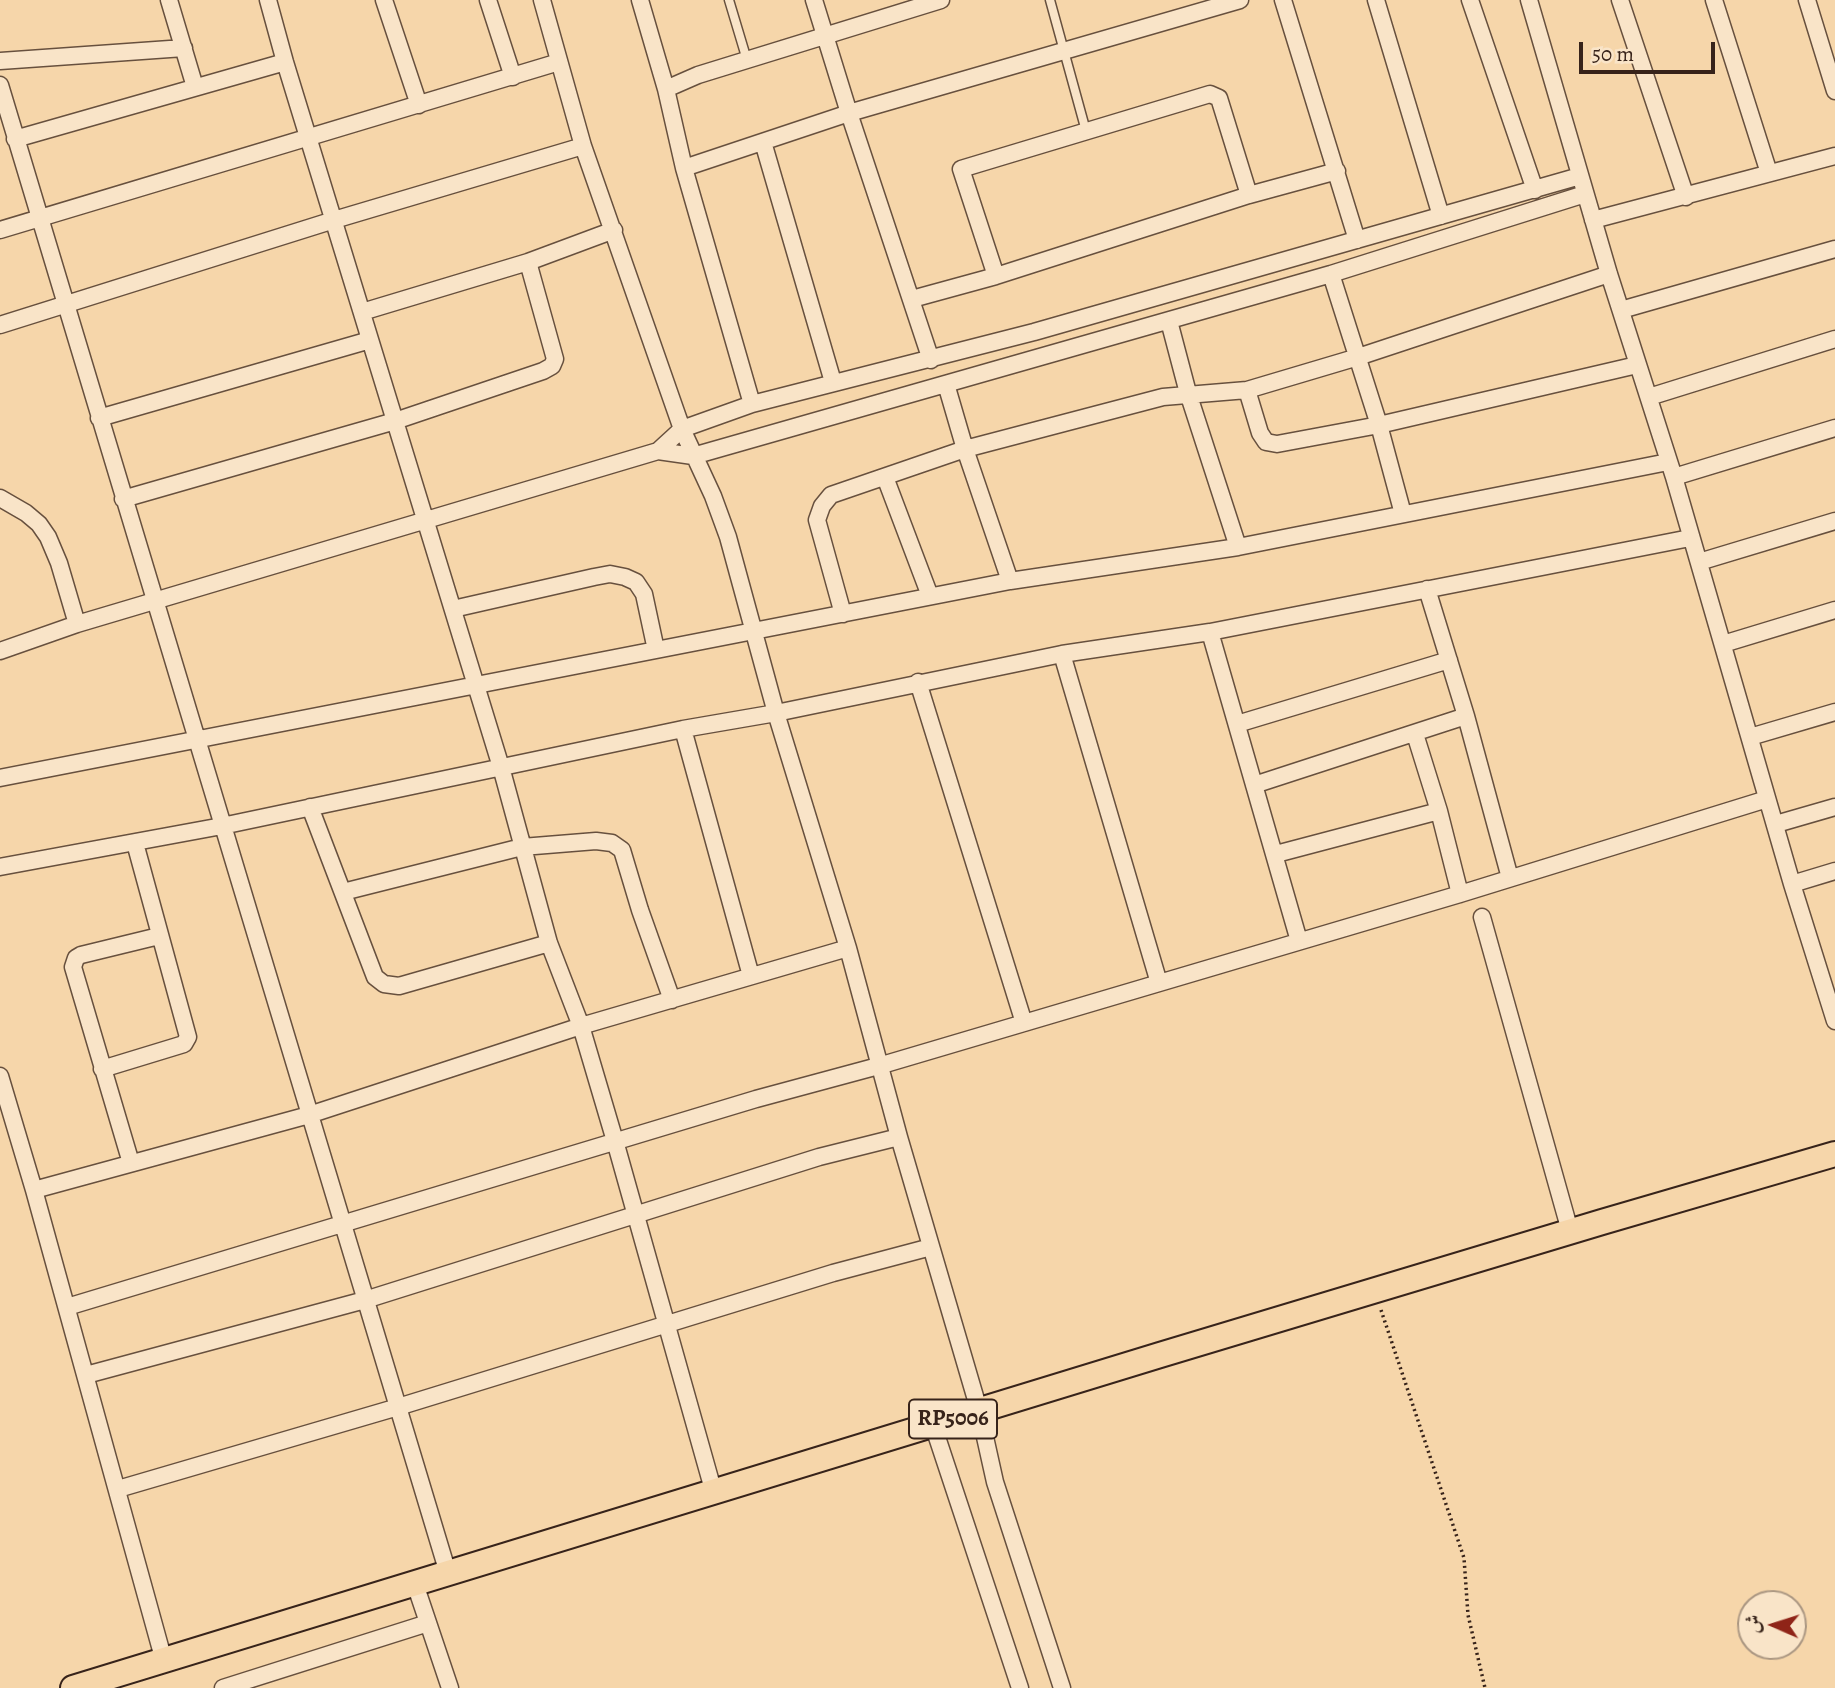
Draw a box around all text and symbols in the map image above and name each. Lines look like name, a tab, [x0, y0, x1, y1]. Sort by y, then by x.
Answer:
scale bar	[1583, 28, 1720, 72]
text: 50 m	[1592, 40, 1634, 68]
road number: RP5006	[909, 1400, 997, 1438]
north arrow	[1737, 1590, 1807, 1660]
text: ش	[1740, 1614, 1767, 1634]

